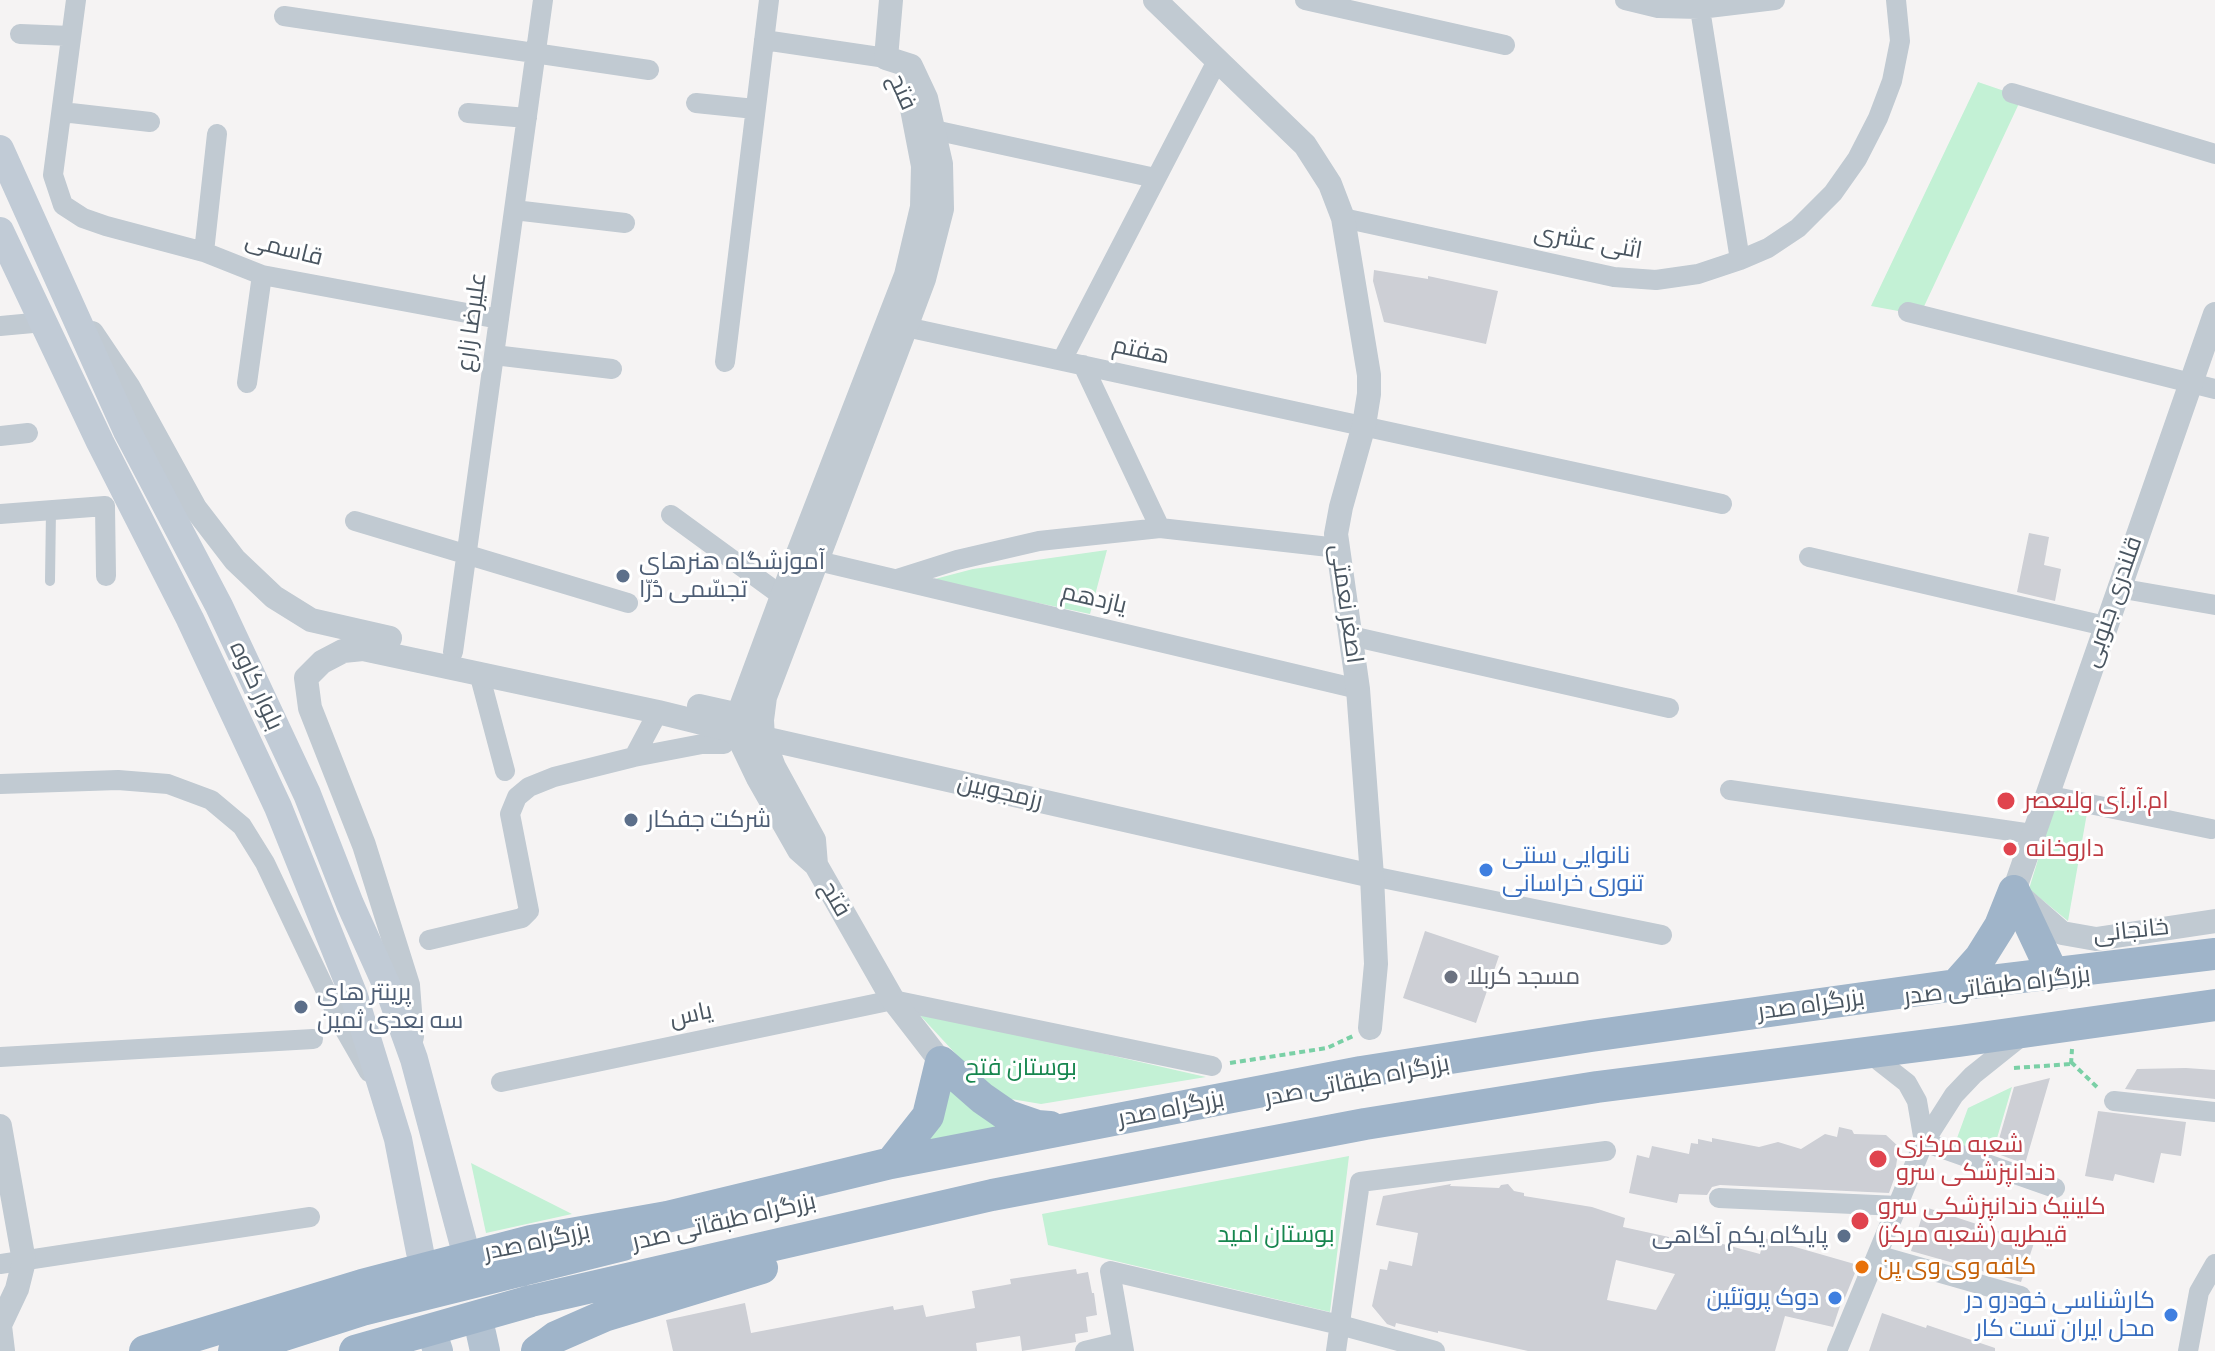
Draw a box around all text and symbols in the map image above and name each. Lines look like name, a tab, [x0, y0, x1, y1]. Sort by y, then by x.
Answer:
street label: فتح	[881, 69, 923, 115]
street label: اثنی عشری	[1532, 218, 1644, 266]
street label: قاسمی	[242, 225, 326, 273]
street label: علیرضا زارع	[451, 270, 493, 374]
street label: هفتم	[1110, 331, 1172, 371]
street label: قلندری جنوبی	[2077, 533, 2149, 671]
street label: اصغر نعمتی	[1323, 543, 1369, 665]
place label: آموزشگاه هنرهای تجسّمی دُرّا	[639, 548, 825, 604]
marker: آموزشگاه هنرهای تجسّمی دُرّا	[614, 567, 632, 585]
street label: یازدهم	[1058, 578, 1130, 620]
street label: بلوار کاوه	[223, 637, 289, 735]
street label: رزمجوبین	[955, 768, 1045, 816]
place label: ام.آر.آی ولیعصر	[2024, 787, 2169, 815]
marker: ام.آر.آی ولیعصر	[1995, 790, 2017, 812]
place label: شرکت جفکار	[647, 806, 771, 834]
marker: شرکت جفکار	[622, 811, 640, 829]
place label: داروخانه	[2026, 835, 2104, 863]
marker: داروخانه	[2001, 840, 2019, 858]
place label: نانوایی سنتی تنوری خراسانی	[1502, 842, 1644, 898]
marker: نانوایی سنتی تنوری خراسانی	[1477, 861, 1495, 879]
street label: فتح	[813, 876, 857, 922]
street label: خانجانی	[2092, 913, 2170, 949]
street label: بزرگراه طبقاتی صدر	[1902, 960, 2092, 1012]
place label: مسجد کربلا	[1467, 963, 1580, 991]
marker: مسجد کربلا	[1442, 968, 1460, 986]
place label: پرینتر های سه بعدی ثمین	[317, 979, 463, 1035]
street label: بزرگراه صدر	[1756, 983, 1866, 1027]
street label: یاس	[667, 996, 715, 1034]
marker: پرینتر های سه بعدی ثمین	[292, 998, 310, 1016]
street label: بزرگراه طبقاتی صدر	[1262, 1049, 1452, 1113]
park label: بوستان فتح	[965, 1054, 1077, 1082]
street label: بزرگراه صدر	[1115, 1085, 1227, 1133]
place label: شعبه مرکزی دندانپزشکی سرو	[1896, 1131, 2056, 1187]
marker: شعبه مرکزی دندانپزشکی سرو	[1867, 1148, 1889, 1170]
street label: بزرگراه طبقاتی صدر	[629, 1187, 819, 1257]
place label: کلینیک دندانپزشکی سرو قیطریه (شعبه مرکز)	[1878, 1193, 2106, 1249]
marker: کلینیک دندانپزشکی سرو قیطریه (شعبه مرکز)	[1849, 1210, 1871, 1232]
street label: بزرگراه صدر	[481, 1217, 593, 1267]
park label: بوستان امید	[1217, 1221, 1335, 1249]
place label: پایگاه یکم آگاهی	[1652, 1222, 1828, 1250]
marker: پایگاه یکم آگاهی	[1835, 1227, 1853, 1245]
place label: کافه وی وی یِن	[1878, 1253, 2036, 1281]
marker: کافه وی وی یِن	[1853, 1258, 1871, 1276]
place label: دوک پروتئین	[1706, 1284, 1819, 1312]
place label: کارشناسی خودرو در محل ایران تست کار	[1965, 1287, 2155, 1343]
marker: دوک پروتئین	[1826, 1289, 1844, 1307]
marker: کارشناسی خودرو در محل ایران تست کار	[2162, 1306, 2180, 1324]

